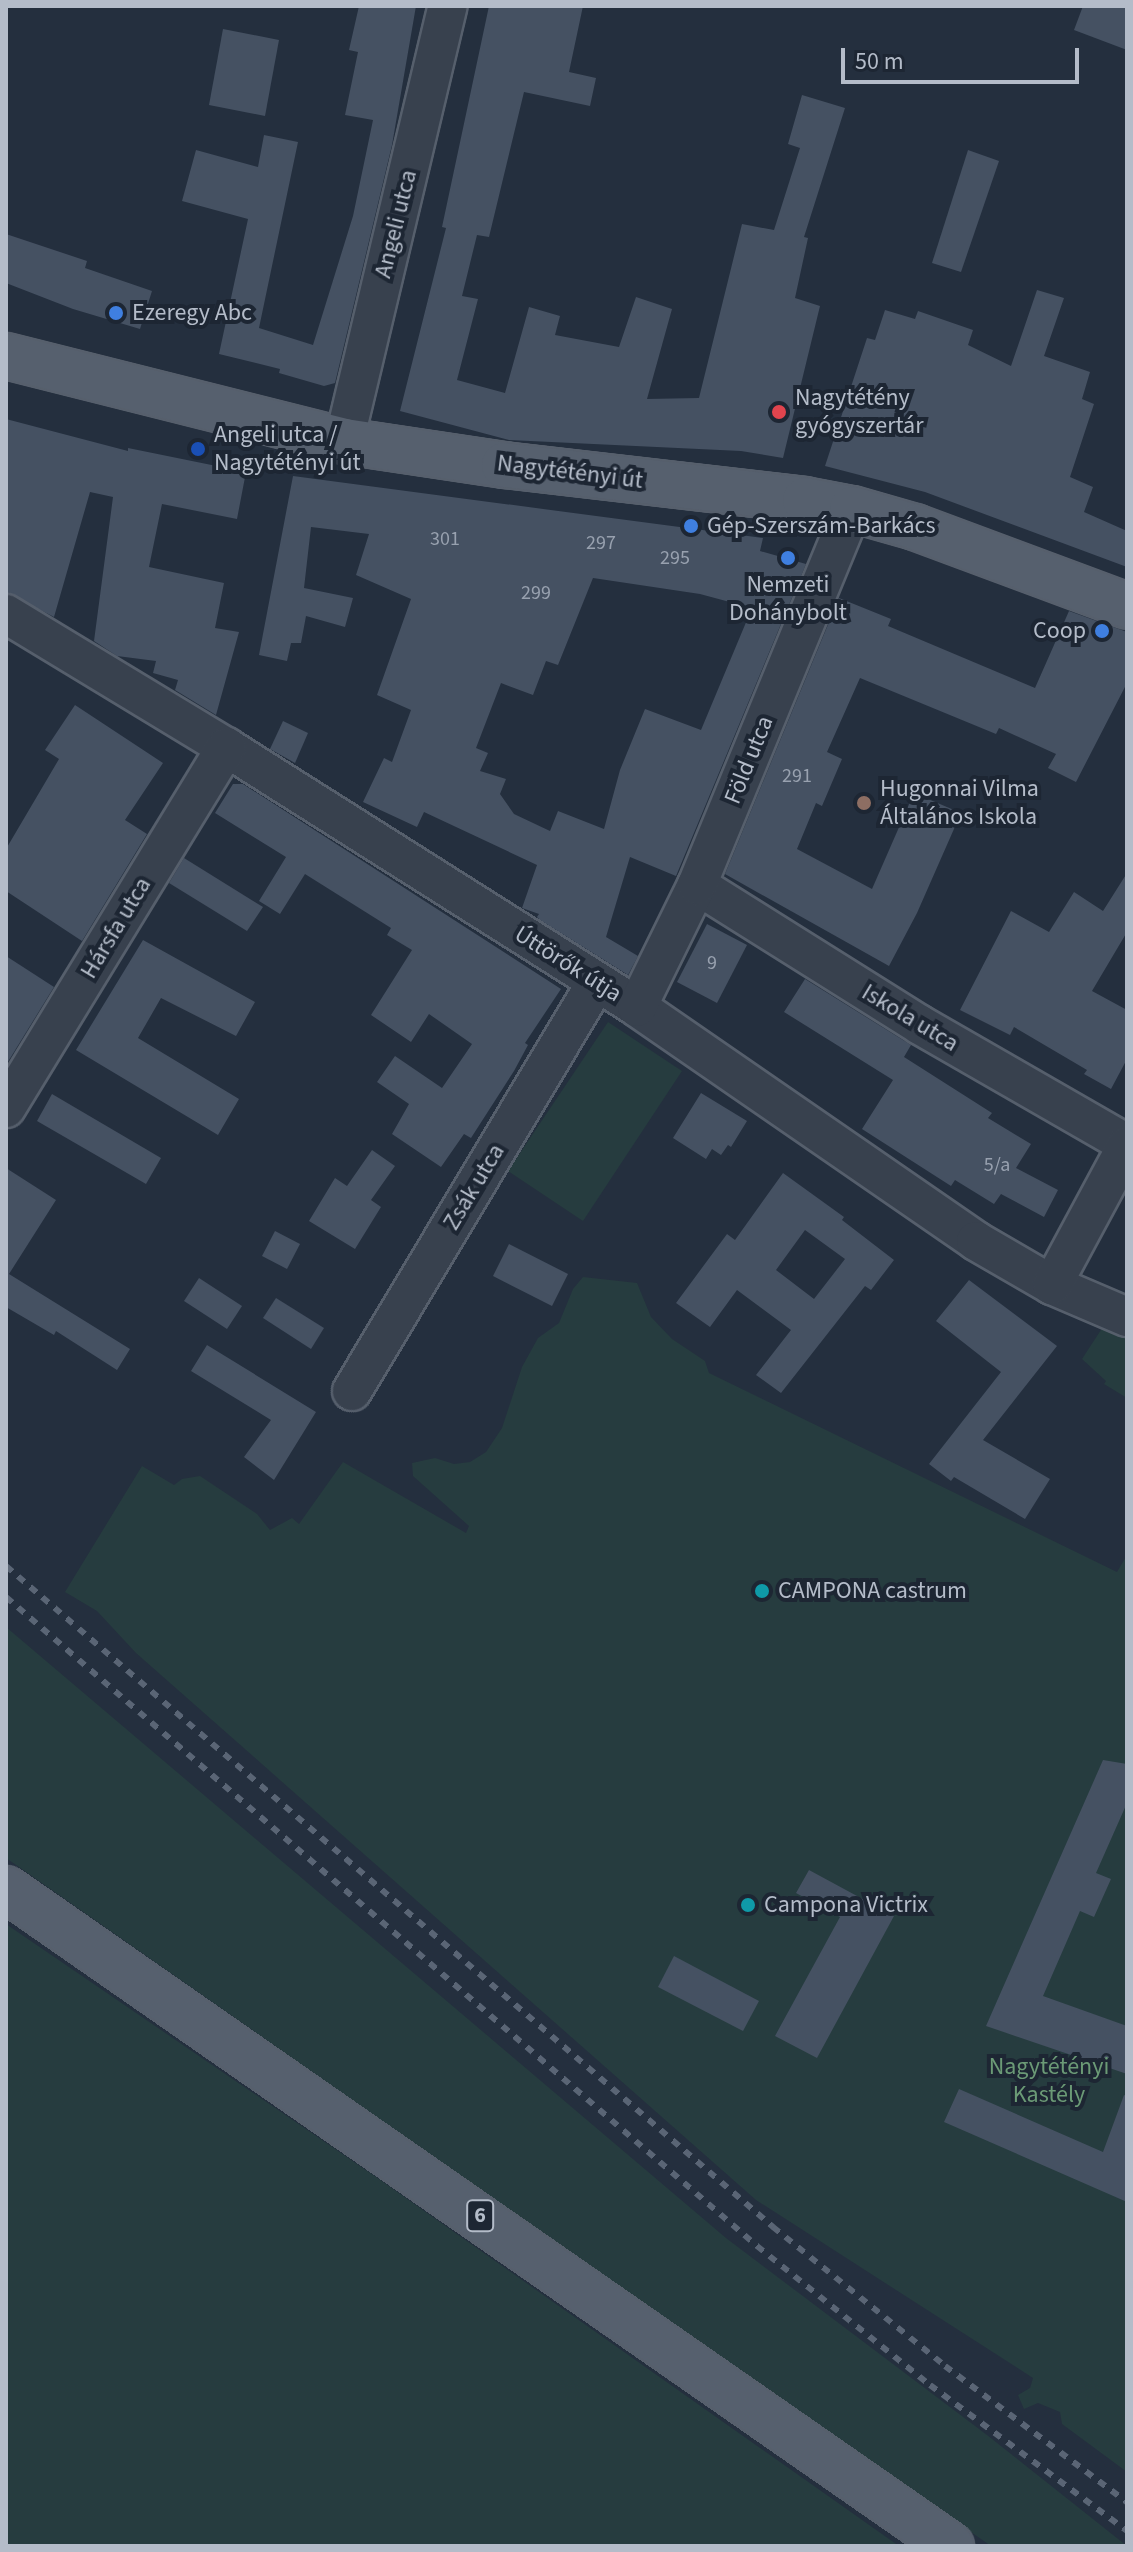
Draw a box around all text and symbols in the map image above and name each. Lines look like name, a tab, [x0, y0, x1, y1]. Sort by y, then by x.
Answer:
scale bar	[845, 32, 1083, 82]
text: 50 m	[855, 44, 904, 79]
street label: Angeli utca	[369, 167, 423, 281]
place label: Ezeregy Abc	[132, 299, 252, 327]
marker: Ezeregy Abc	[107, 304, 125, 322]
place label: Nagytétény gyógyszertár	[795, 384, 924, 440]
marker: Nagytétény gyógyszertár	[770, 403, 788, 421]
place label: Angeli utca / Nagytétényi út	[214, 421, 361, 477]
marker: Angeli utca / Nagytétényi út	[189, 440, 207, 458]
street label: Nagytétényi út	[495, 449, 645, 495]
place label: Gép-Szerszám-Barkács	[707, 512, 936, 540]
marker: Gép-Szerszám-Barkács	[682, 517, 700, 535]
house number: 301	[430, 527, 460, 551]
house number: 297	[586, 531, 616, 555]
house number: 295	[660, 546, 690, 570]
marker: Nemzeti Dohánybolt	[779, 549, 797, 567]
place label: Nemzeti Dohánybolt	[729, 571, 847, 627]
house number: 299	[521, 581, 551, 605]
place label: Coop	[1033, 617, 1086, 645]
marker: Coop	[1093, 622, 1111, 640]
street label: Föld utca	[718, 712, 780, 808]
house number: 291	[782, 764, 812, 788]
place label: Hugonnai Vilma Általános Iskola	[880, 775, 1039, 831]
marker: Hugonnai Vilma Általános Iskola	[855, 794, 873, 812]
street label: Hársfa utca	[75, 872, 157, 984]
street label: Úttörők útja	[509, 920, 627, 1008]
house number: 9	[707, 951, 717, 975]
street label: Iskola utca	[857, 978, 963, 1058]
street label: Zsák utca	[437, 1139, 511, 1235]
house number: 5/a	[984, 1153, 1010, 1177]
place label: CAMPONA castrum	[778, 1577, 967, 1605]
marker: CAMPONA castrum	[753, 1582, 771, 1600]
place label: Campona Victrix	[764, 1891, 928, 1919]
marker: Campona Victrix	[739, 1896, 757, 1914]
park label: Nagytétényi Kastély	[989, 2053, 1109, 2109]
road number: 6	[466, 2198, 494, 2234]

